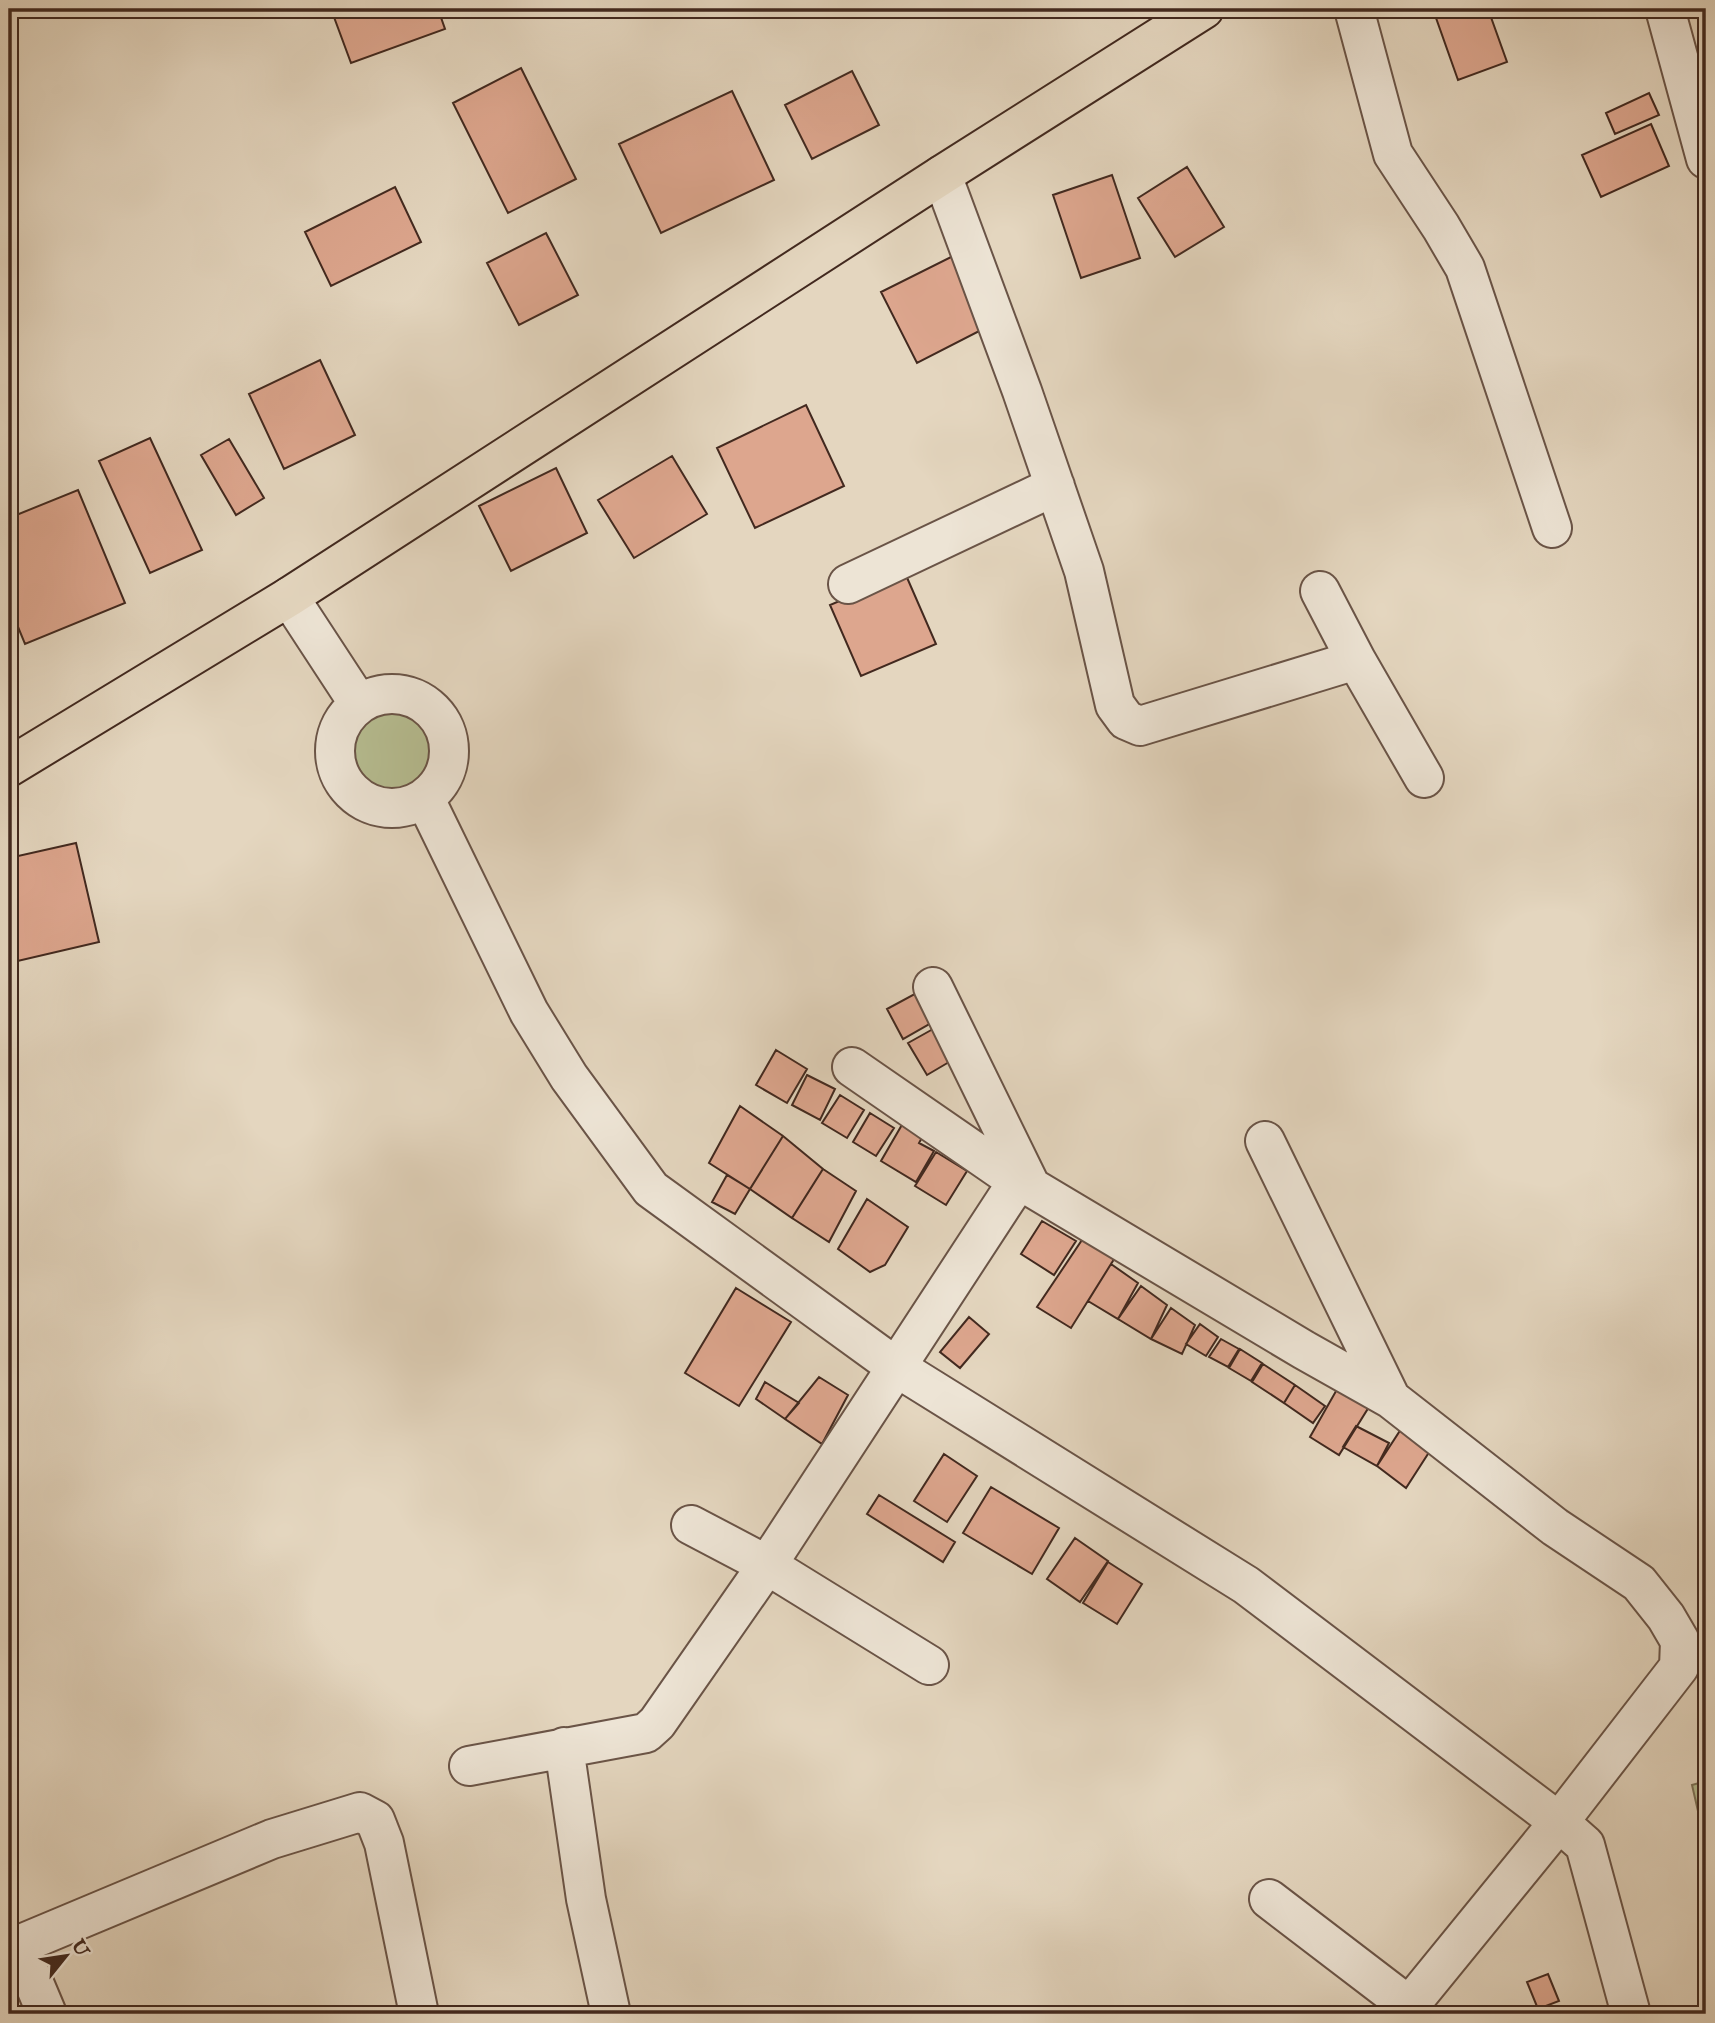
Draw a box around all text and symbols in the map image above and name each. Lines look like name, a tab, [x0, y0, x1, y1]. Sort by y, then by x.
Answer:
north arrow	[32, 1922, 102, 1992]
text: U	[64, 1935, 94, 1962]

